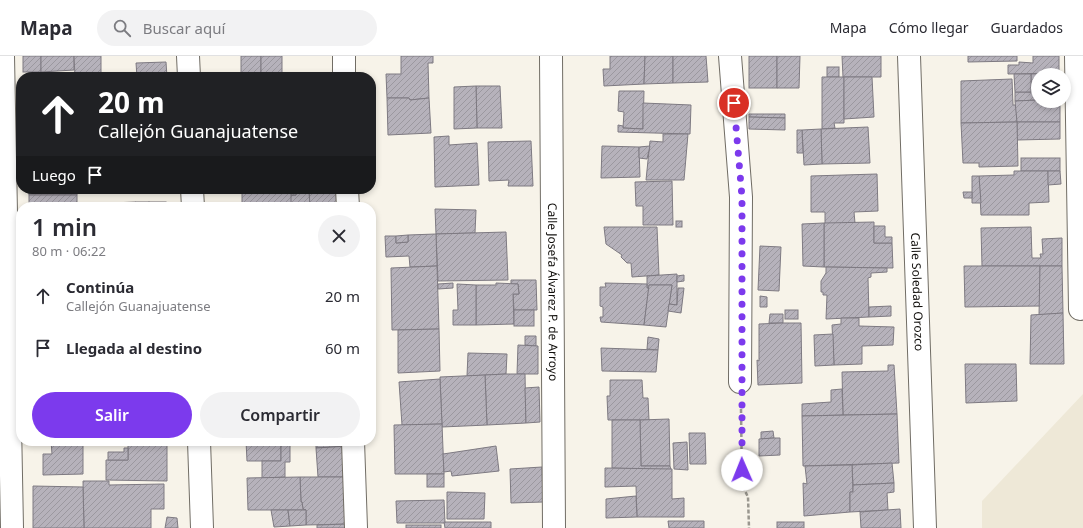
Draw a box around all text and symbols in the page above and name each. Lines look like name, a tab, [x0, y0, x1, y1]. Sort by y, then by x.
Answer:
search box	[97, 10, 377, 46]
text: Mapa	[20, 15, 73, 41]
icon: search	[111, 17, 133, 39]
text: Buscar aquí	[143, 18, 225, 38]
text: Mapa	[830, 18, 867, 37]
text: Cómo llegar	[889, 18, 969, 37]
text: Guardados	[991, 18, 1063, 37]
map controls	[1031, 68, 1071, 108]
button: layers	[1031, 68, 1071, 108]
text: 20 m	[98, 83, 165, 121]
pin	[717, 86, 751, 120]
icon: ahead	[32, 88, 84, 140]
icon: arrive	[723, 92, 745, 114]
text: Callejón Guanajuatense	[98, 119, 298, 143]
icon: arrive	[84, 164, 106, 186]
text: Luego	[32, 165, 76, 185]
street label: Calle Josefa Álvarez P. de Arroyo	[544, 203, 562, 381]
text: 1 min	[32, 210, 97, 243]
button: close	[318, 215, 360, 257]
street label: Calle Soledad Orozco	[907, 232, 928, 351]
text: 80 m · 06:22	[32, 242, 106, 260]
text: Continúa	[66, 277, 134, 297]
icon: ahead	[32, 285, 54, 307]
text: 20 m	[325, 286, 360, 306]
text: Callejón Guanajuatense	[66, 297, 211, 315]
icon: arrive	[32, 337, 54, 359]
text: Llegada al destino	[66, 338, 202, 358]
text: 60 m	[325, 338, 360, 358]
button: Salir	[32, 392, 192, 438]
button: Compartir	[200, 392, 360, 438]
position arrow	[721, 449, 763, 491]

